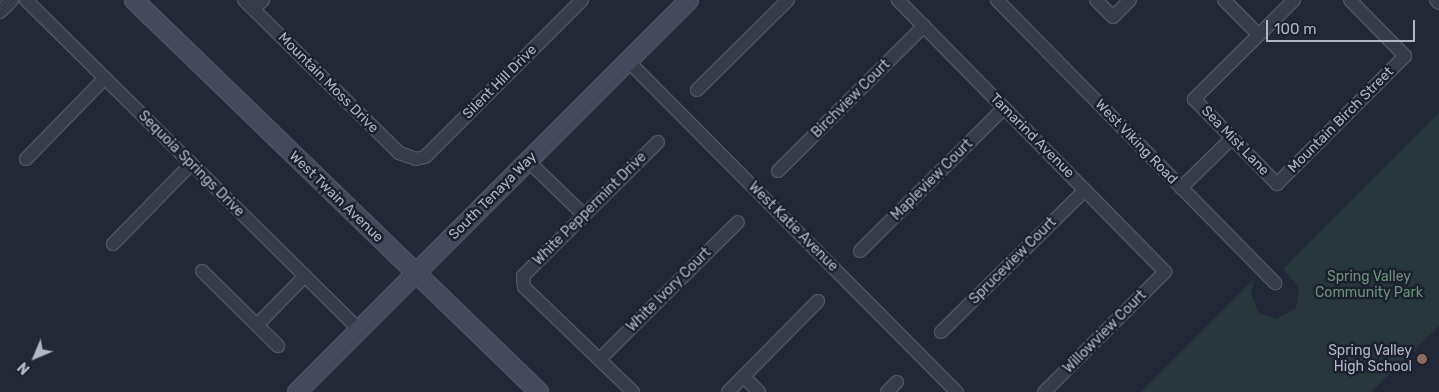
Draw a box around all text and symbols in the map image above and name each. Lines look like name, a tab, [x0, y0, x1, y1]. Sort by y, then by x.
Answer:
scale bar	[1269, 10, 1418, 42]
text: 100 m	[1274, 20, 1316, 38]
street label: Mountain Moss Drive	[274, 29, 382, 137]
street label: Silent Hill Drive	[459, 41, 541, 123]
street label: Birchview Court	[808, 56, 894, 142]
street label: Mountain Birch Street	[1285, 64, 1397, 176]
street label: Tamarind Avenue	[986, 90, 1078, 182]
street label: West Viking Road	[1091, 96, 1181, 188]
street label: Sea Mist Lane	[1198, 103, 1272, 179]
street label: Sequoia Springs Drive	[135, 108, 247, 220]
street label: Mapleview Court	[888, 136, 976, 224]
street label: West Twain Avenue	[285, 148, 387, 246]
street label: South Tenaya Way	[445, 148, 541, 244]
street label: White Peppermint Drive	[530, 149, 650, 269]
street label: West Katie Avenue	[745, 179, 841, 275]
street label: Spruceview Court	[966, 214, 1060, 308]
street label: White Ivory Court	[623, 244, 715, 336]
park label: Spring Valley Community Park	[1315, 269, 1423, 302]
street label: Willowview Court	[1060, 287, 1150, 377]
north arrow	[10, 332, 60, 382]
place label: Spring Valley High School	[1328, 343, 1412, 376]
marker: Spring Valley High School	[1416, 353, 1428, 365]
text: N	[14, 358, 34, 378]

